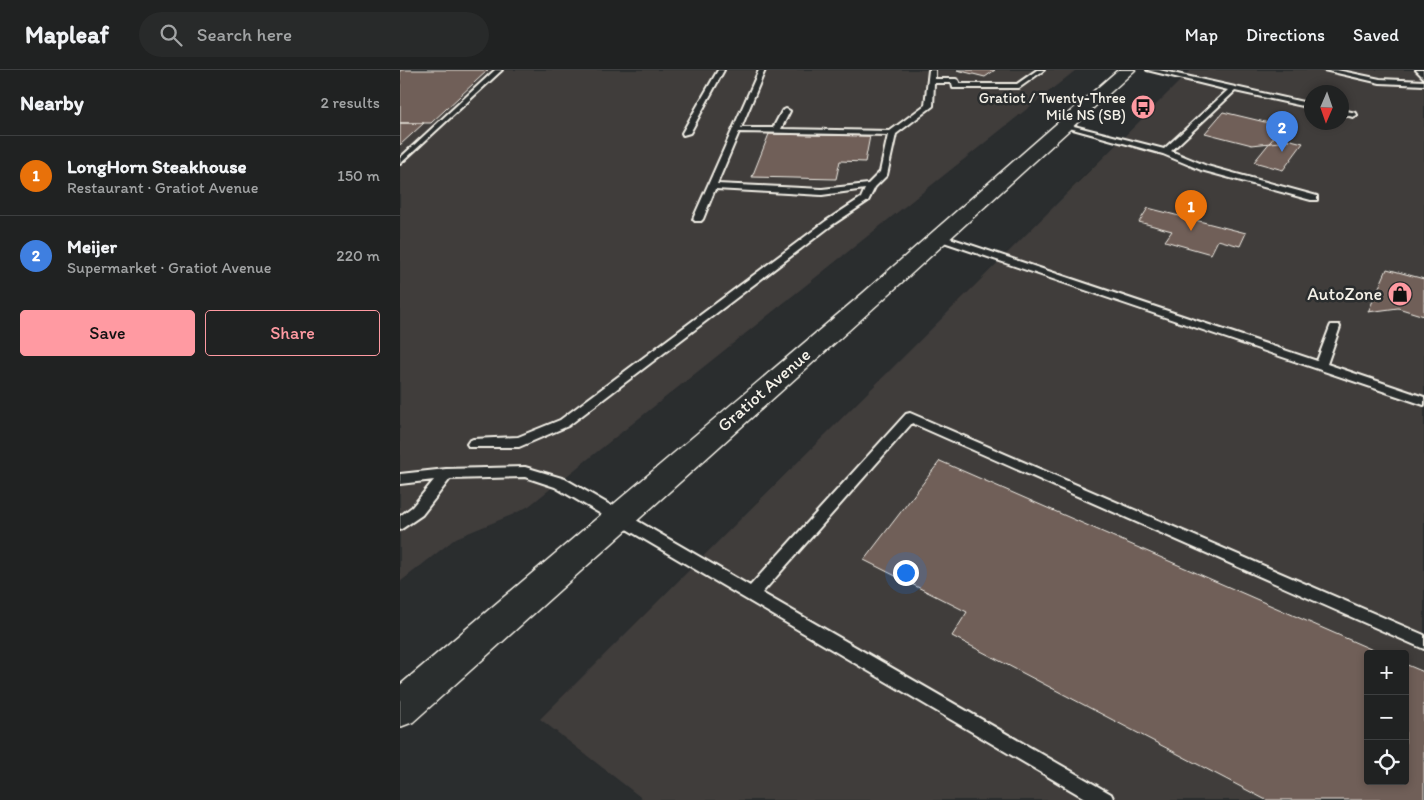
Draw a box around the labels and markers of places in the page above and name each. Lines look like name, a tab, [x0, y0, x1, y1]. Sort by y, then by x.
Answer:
place label: Gratiot / Twenty-Three Mile NS (SB)	[979, 89, 1126, 124]
bus stop icon: Gratiot / Twenty-Three Mile NS (SB)	[1130, 94, 1156, 120]
pin: 2	[1266, 111, 1298, 152]
pin: 1	[1175, 190, 1207, 231]
shop icon: AutoZone	[1387, 281, 1413, 307]
place label: AutoZone	[1307, 283, 1382, 305]

